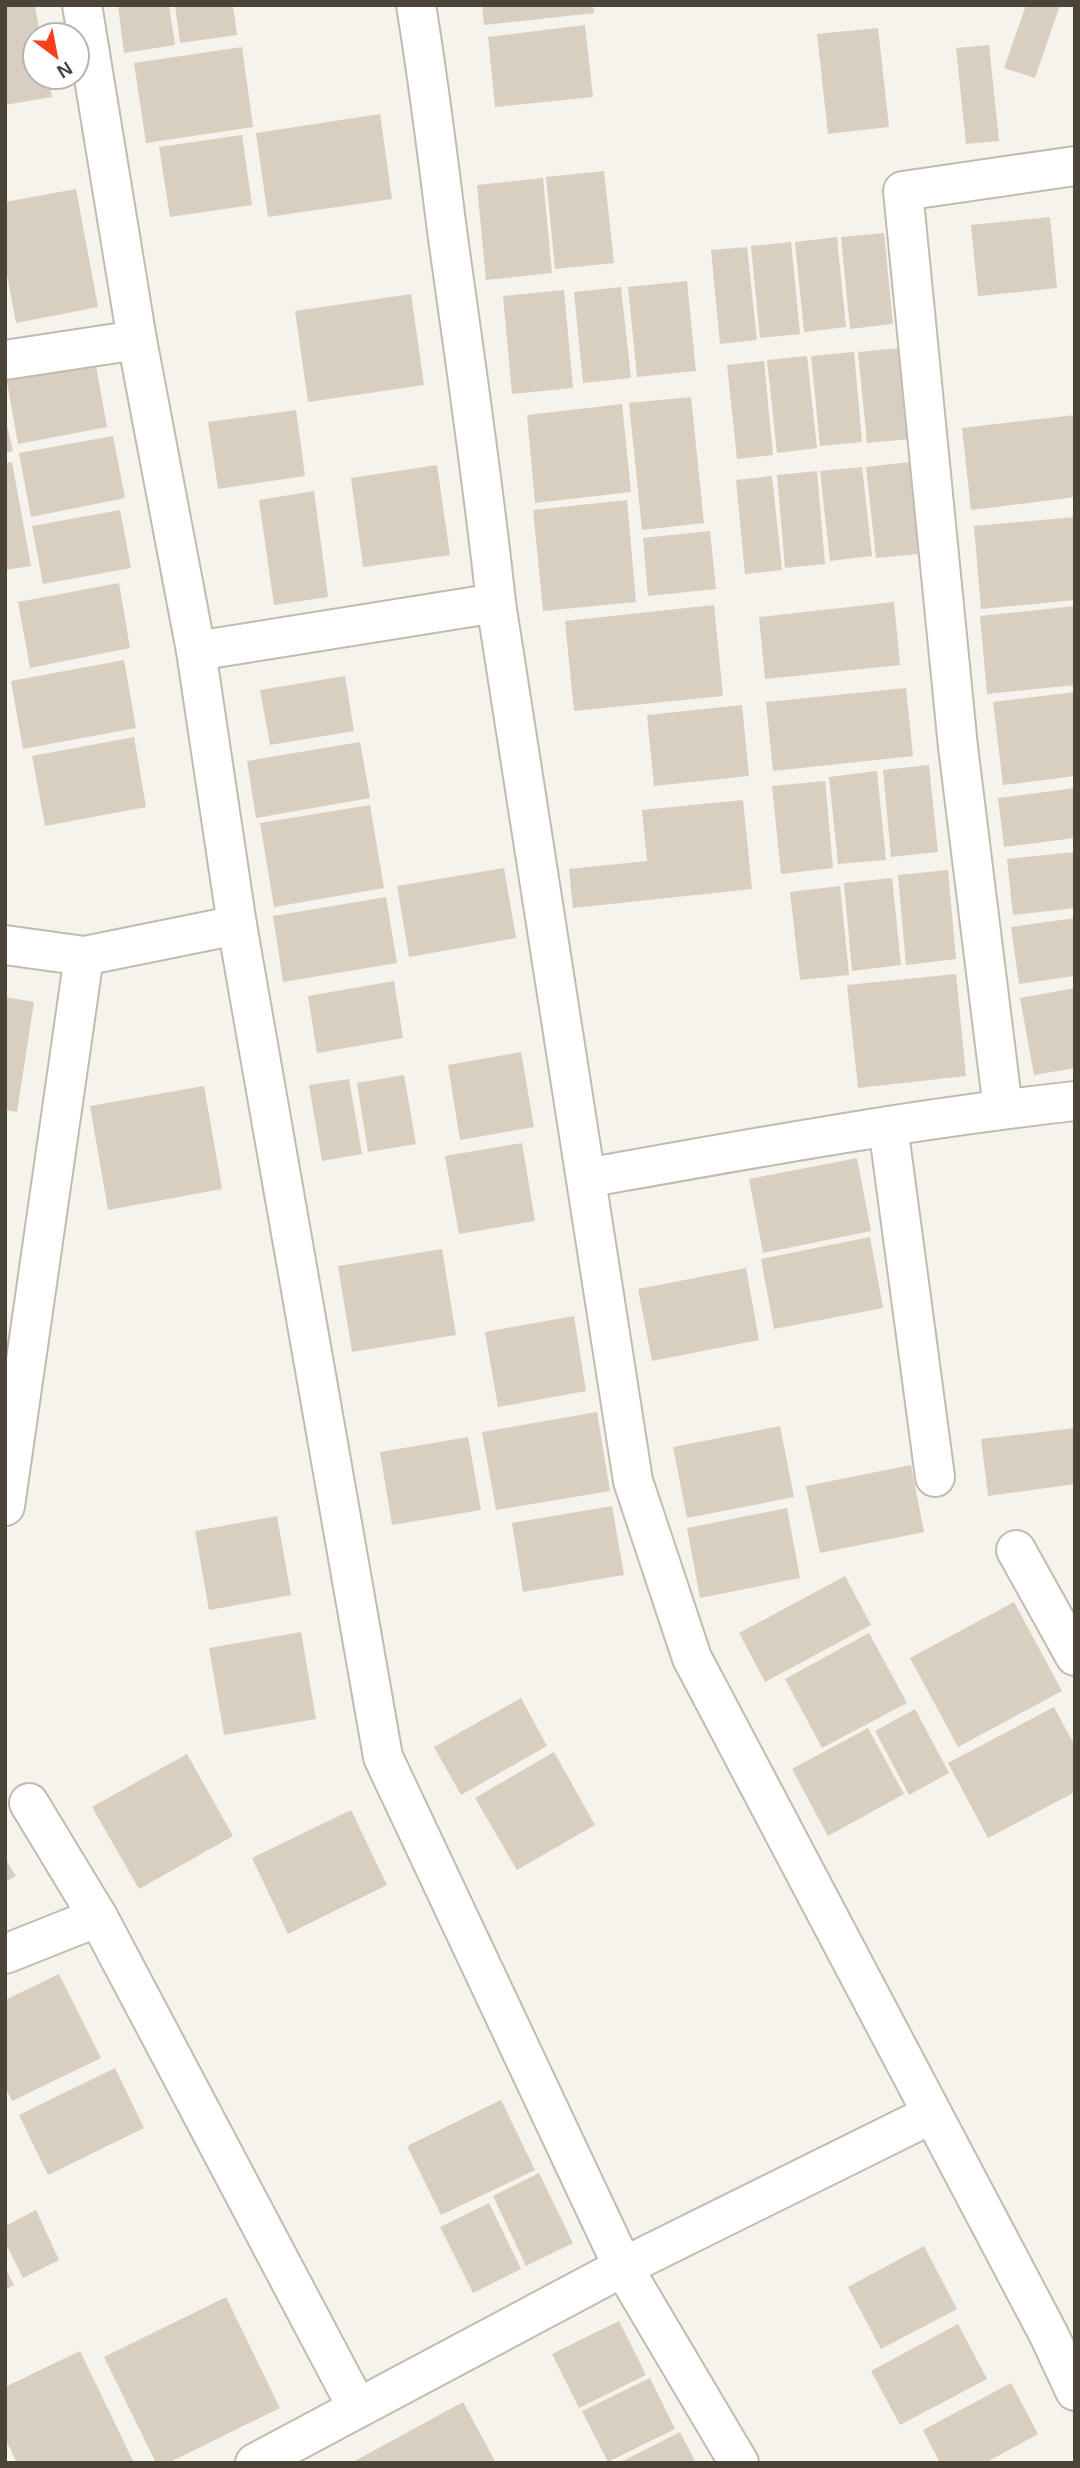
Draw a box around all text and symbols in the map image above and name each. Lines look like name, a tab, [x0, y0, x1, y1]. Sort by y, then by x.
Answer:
north arrow	[21, 21, 91, 91]
text: N	[53, 57, 76, 83]

